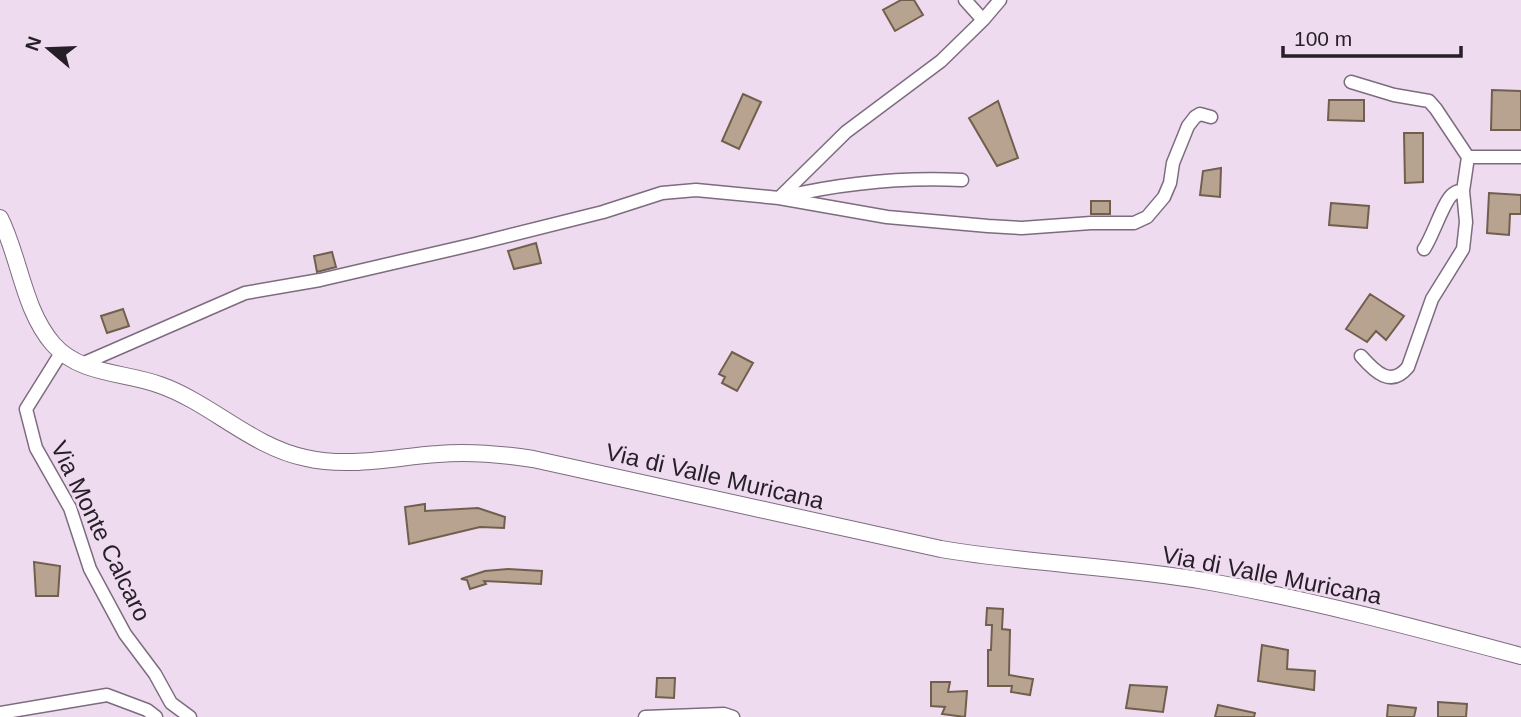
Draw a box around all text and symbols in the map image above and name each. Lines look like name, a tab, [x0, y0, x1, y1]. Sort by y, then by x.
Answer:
north arrow	[14, 14, 84, 84]
scale bar	[1283, 14, 1462, 58]
text: 100 m	[1294, 27, 1352, 50]
text: N	[21, 34, 46, 54]
street label: Via Monte Calcaro	[46, 437, 156, 625]
street label: Via di Valle Muricana	[603, 438, 827, 514]
street label: Via di Valle Muricana	[1160, 540, 1385, 610]

